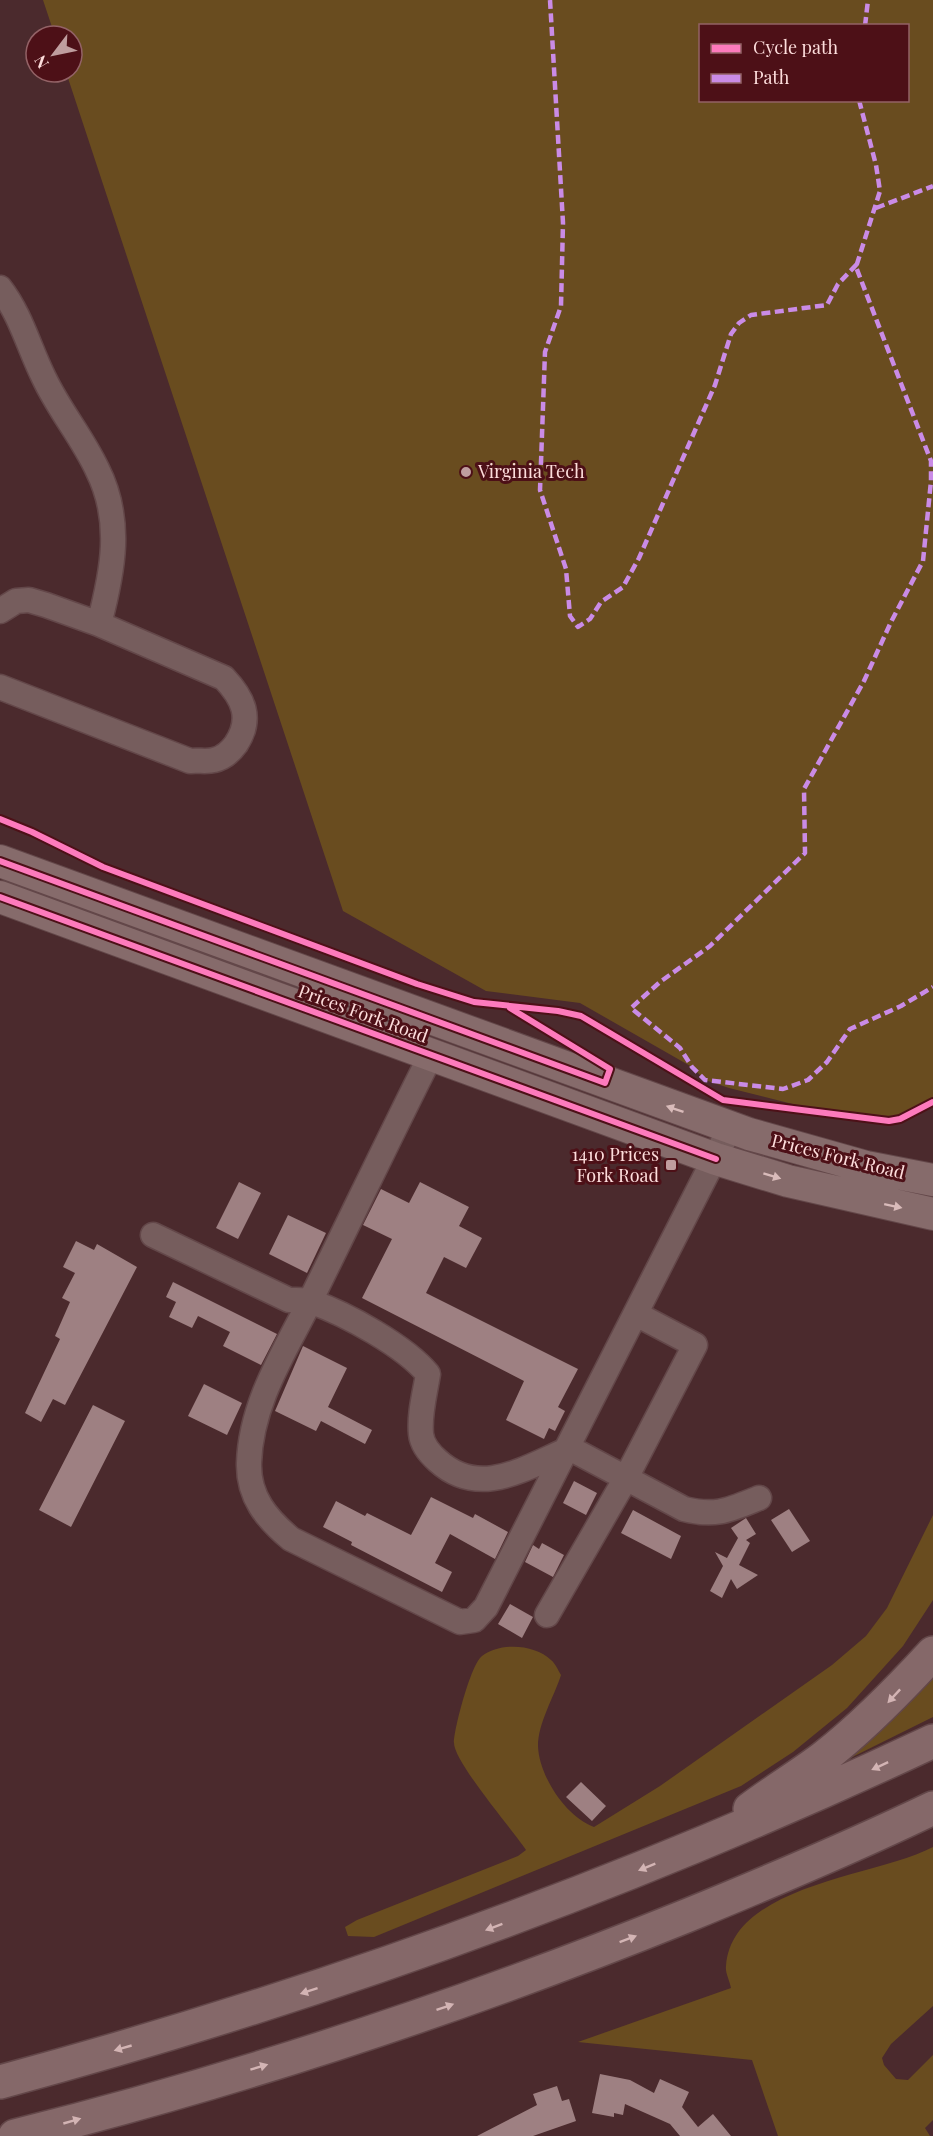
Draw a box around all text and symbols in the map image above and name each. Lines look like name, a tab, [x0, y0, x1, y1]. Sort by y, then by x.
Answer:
north arrow	[24, 24, 84, 84]
legend	[699, 24, 909, 102]
text: Cycle path	[753, 35, 838, 59]
text: N	[29, 51, 53, 73]
text: Path	[753, 65, 790, 89]
place label: Virginia Tech	[477, 459, 585, 483]
marker: Virginia Tech	[459, 465, 473, 479]
street label: Prices Fork Road	[295, 978, 432, 1048]
one-way arrow	[666, 1103, 684, 1113]
street label: Prices Fork Road	[769, 1128, 908, 1184]
place label: 1410 Prices Fork Road	[572, 1142, 660, 1187]
marker: 1410 Prices Fork Road	[664, 1158, 678, 1172]
one-way arrow	[763, 1172, 781, 1181]
one-way arrow	[883, 1202, 902, 1211]
one-way arrow	[888, 1688, 901, 1703]
one-way arrow	[872, 1761, 889, 1770]
one-way arrow	[637, 1862, 655, 1872]
one-way arrow	[484, 1923, 502, 1933]
one-way arrow	[619, 1934, 637, 1944]
one-way arrow	[300, 1987, 318, 1997]
one-way arrow	[436, 2002, 454, 2012]
one-way arrow	[114, 2044, 132, 2054]
one-way arrow	[250, 2062, 268, 2071]
one-way arrow	[63, 2116, 81, 2125]

